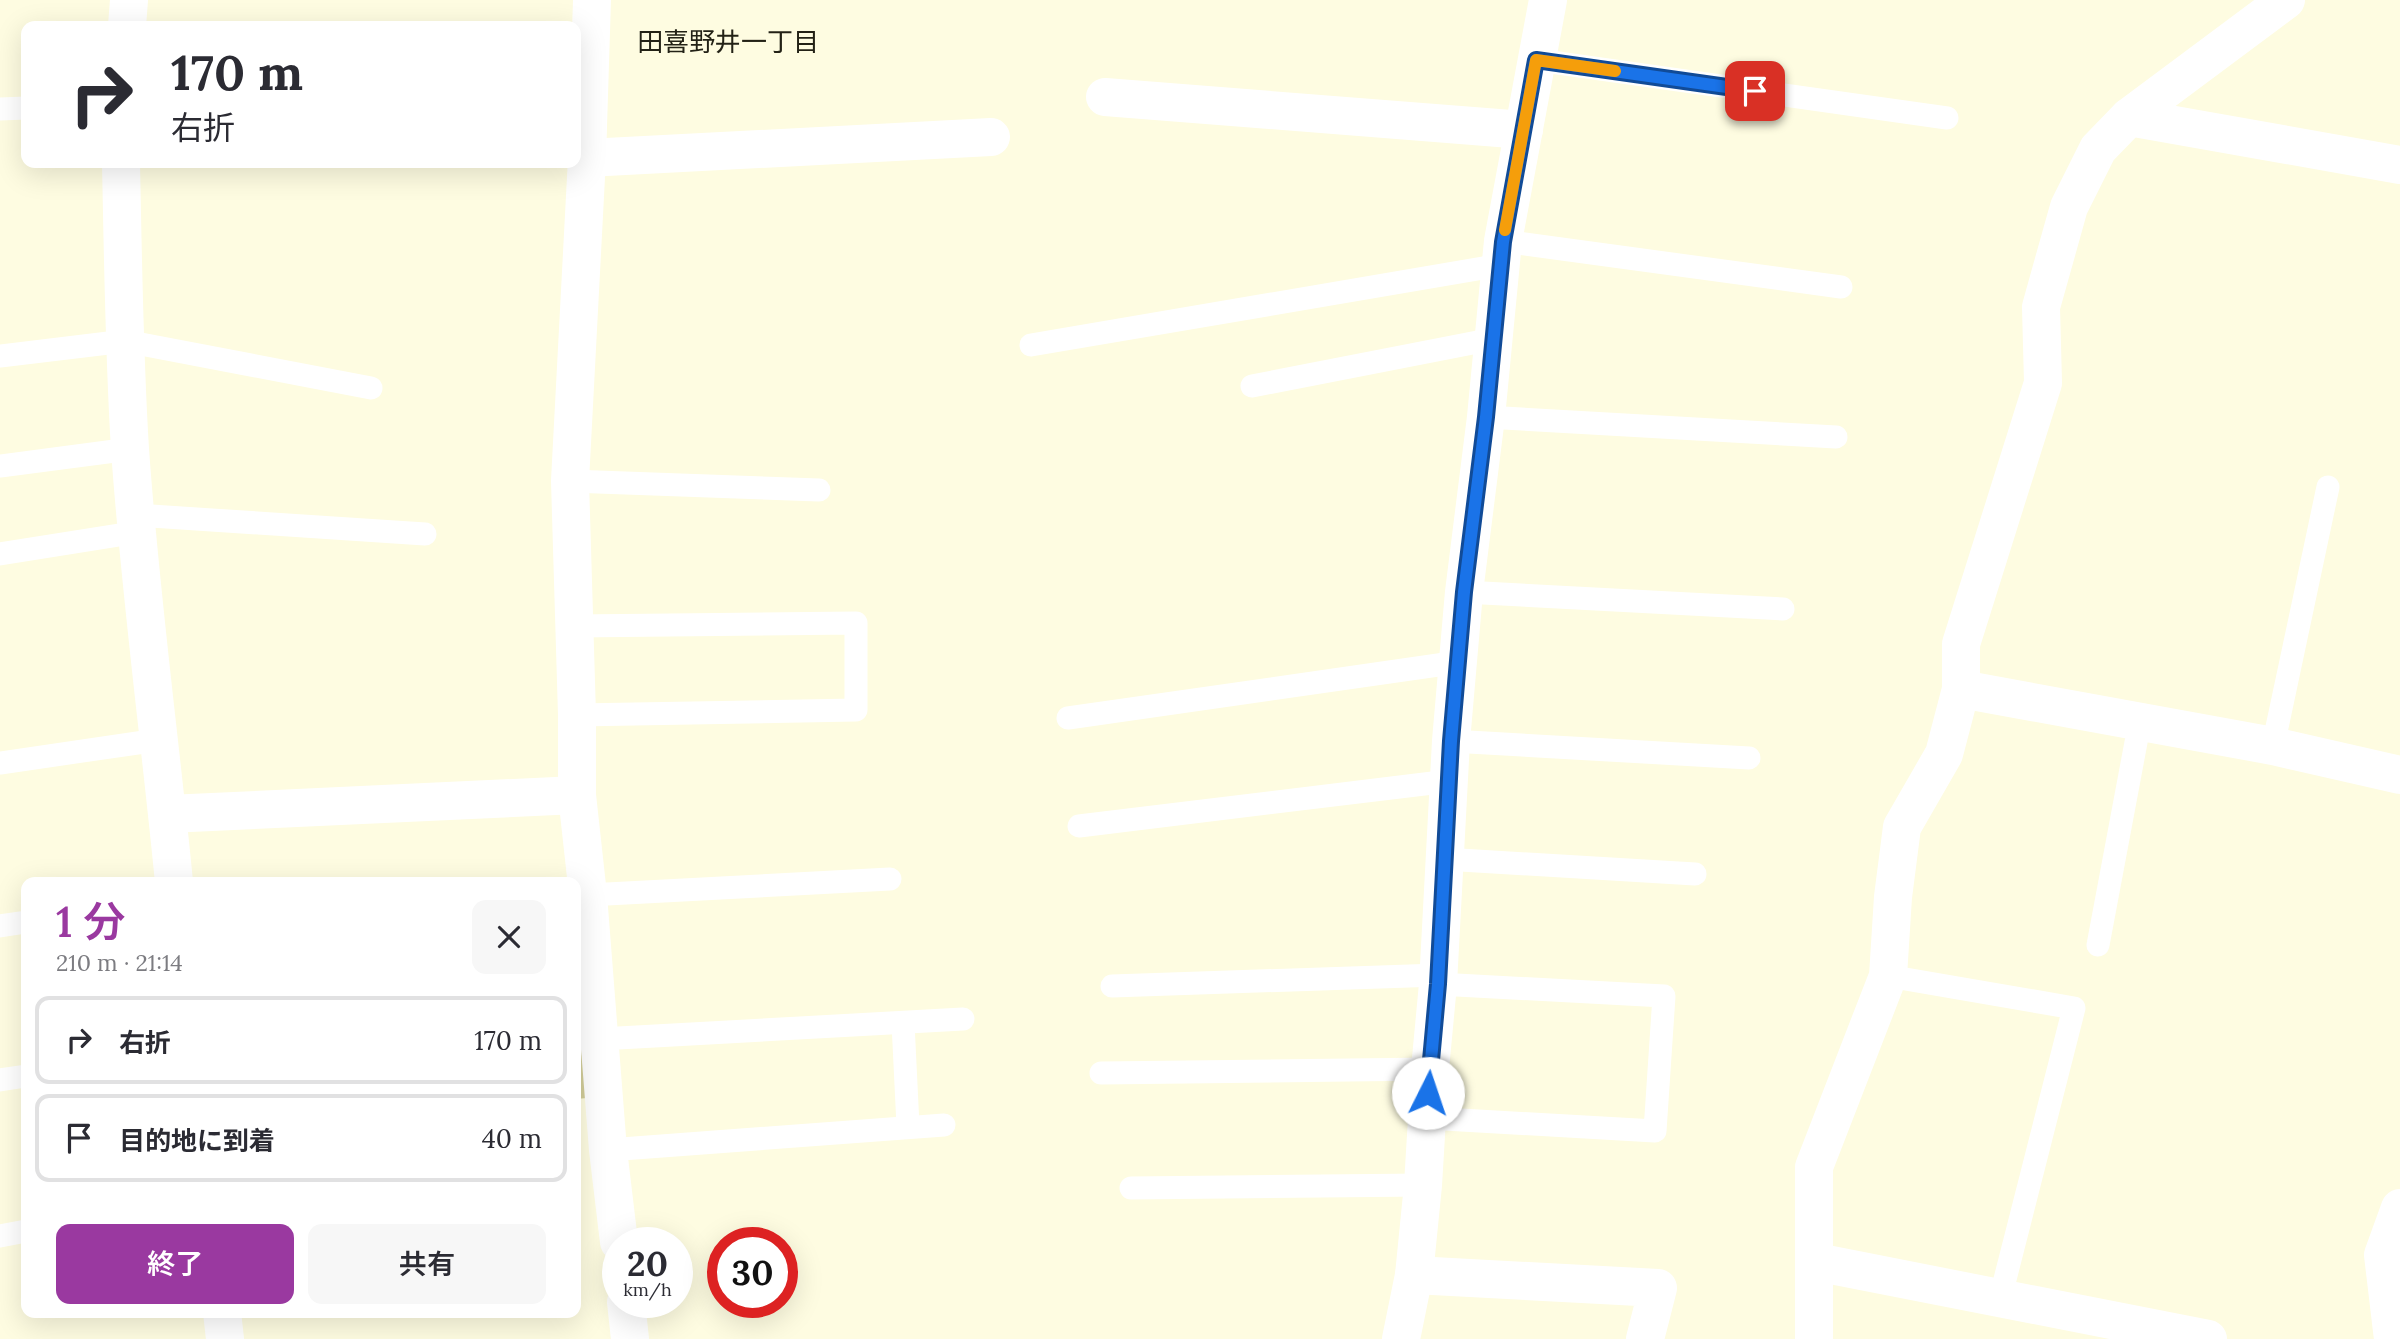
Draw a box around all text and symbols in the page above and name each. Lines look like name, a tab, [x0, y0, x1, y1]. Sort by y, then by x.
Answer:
district label: 田喜野井一丁目	[637, 25, 819, 58]
text: 170 m	[171, 41, 303, 103]
icon: right	[56, 49, 147, 140]
pin	[1725, 61, 1785, 121]
icon: arrive	[1736, 72, 1774, 110]
text: 右折	[171, 107, 235, 148]
text: 1 分	[56, 895, 126, 949]
button: close	[472, 900, 546, 974]
text: 210 m · 21:14	[56, 948, 183, 977]
icon: right	[60, 1021, 98, 1059]
text: 170 m	[474, 1024, 542, 1057]
text: 右折	[119, 1026, 171, 1059]
position arrow	[1391, 1056, 1465, 1130]
icon: arrive	[60, 1119, 98, 1157]
text: 40 m	[482, 1122, 542, 1155]
text: 目的地に到着	[119, 1124, 275, 1157]
button: 終了	[56, 1224, 294, 1304]
button: 共有	[308, 1224, 546, 1304]
speed limit sign: 30	[707, 1227, 798, 1318]
text: 20	[627, 1241, 668, 1286]
text: km/h	[623, 1278, 672, 1301]

